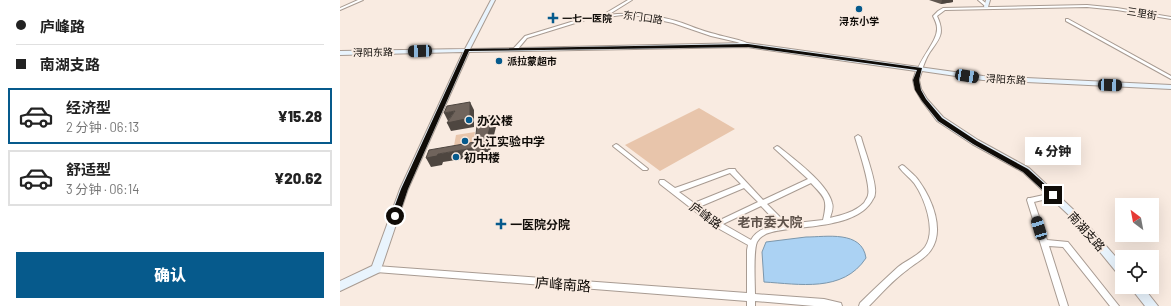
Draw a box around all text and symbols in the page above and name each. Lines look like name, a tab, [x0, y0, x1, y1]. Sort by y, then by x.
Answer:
marker: 浔东小学	[854, 4, 864, 14]
street label: 三里街	[1126, 5, 1158, 21]
street label: 东门口路	[622, 8, 664, 26]
marker: 一七一医院	[547, 12, 559, 24]
place label: 一七一医院	[562, 12, 612, 24]
place label: 浔东小学	[839, 15, 879, 27]
text: 庐峰路	[40, 17, 85, 35]
car	[408, 45, 432, 57]
street label: 浔阳东路	[353, 46, 393, 58]
text: 南湖支路	[40, 55, 100, 73]
place label: 派拉蒙超市	[507, 55, 557, 67]
marker: 派拉蒙超市	[494, 56, 504, 66]
car	[954, 68, 980, 84]
street label: 浔阳东路	[986, 72, 1026, 86]
car	[1098, 79, 1122, 91]
icon: car	[18, 98, 54, 134]
text: 经济型	[66, 98, 111, 116]
text: ¥15.28	[277, 107, 322, 125]
place label: 办公楼	[477, 113, 513, 127]
marker: 办公楼	[464, 115, 474, 125]
text: 2 分钟 · 06:13	[66, 119, 139, 135]
place label: 九江实验中学	[473, 134, 545, 148]
marker: 九江实验中学	[460, 136, 470, 146]
callout: 4 分钟	[1025, 137, 1081, 165]
text: 4 分钟	[1035, 143, 1071, 159]
place label: 初中楼	[464, 150, 500, 164]
marker: 初中楼	[451, 152, 461, 162]
icon: car	[18, 160, 54, 196]
text: 舒适型	[66, 160, 111, 178]
text: ¥20.62	[274, 169, 322, 187]
text: 3 分钟 · 06:14	[66, 181, 139, 197]
route end	[1044, 186, 1062, 204]
north arrow	[1115, 198, 1159, 242]
map controls	[1115, 198, 1159, 294]
street label: 庐峰路	[687, 199, 725, 231]
route start	[386, 207, 404, 225]
street label: 南湖支路	[1066, 208, 1108, 254]
district label: 老市委大院	[737, 214, 803, 230]
car	[1030, 215, 1048, 241]
place label: 一医院分院	[510, 217, 570, 231]
marker: 一医院分院	[495, 218, 507, 230]
button: locate	[1115, 250, 1159, 294]
button: 确认	[16, 252, 324, 298]
street label: 庐峰南路	[534, 274, 592, 294]

